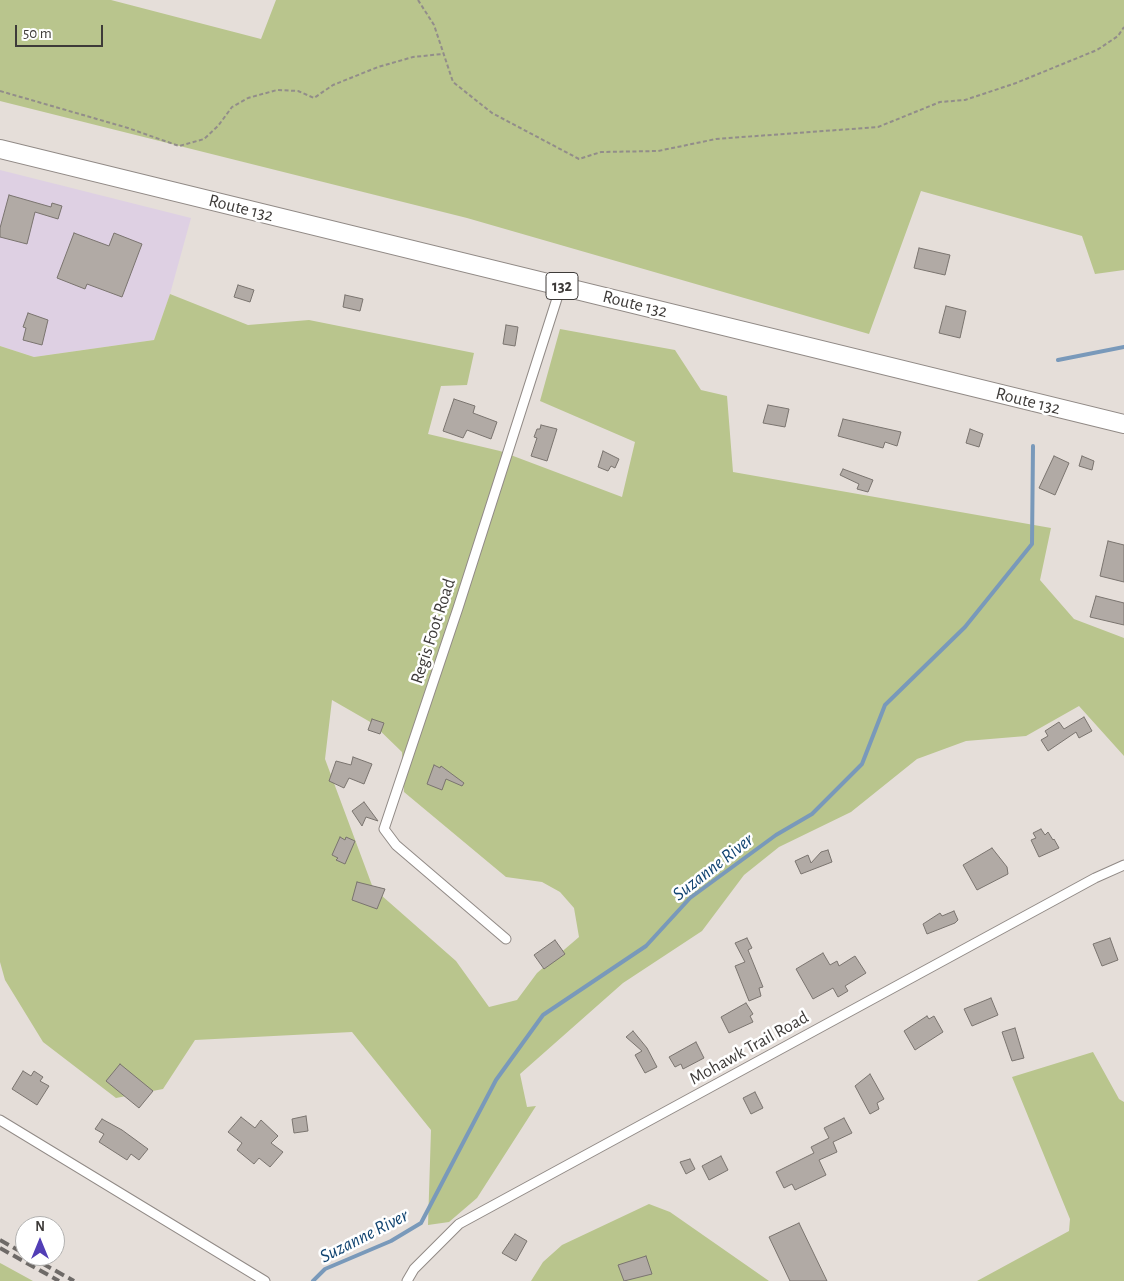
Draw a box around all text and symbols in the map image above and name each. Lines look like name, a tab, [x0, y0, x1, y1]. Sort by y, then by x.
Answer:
scale bar	[18, 15, 105, 47]
text: 50 m	[23, 26, 52, 41]
street label: Route 132	[206, 190, 276, 226]
road number: 132	[546, 272, 578, 300]
street label: Route 132	[600, 286, 670, 322]
street label: Route 132	[993, 383, 1063, 419]
street label: Regis Foot Road	[406, 576, 460, 686]
water label: Suzanne River	[668, 828, 758, 906]
street label: Mohawk Trail Road	[686, 1006, 812, 1090]
water label: Suzanne River	[316, 1204, 412, 1268]
north arrow	[15, 1216, 65, 1266]
text: N	[35, 1220, 45, 1234]

